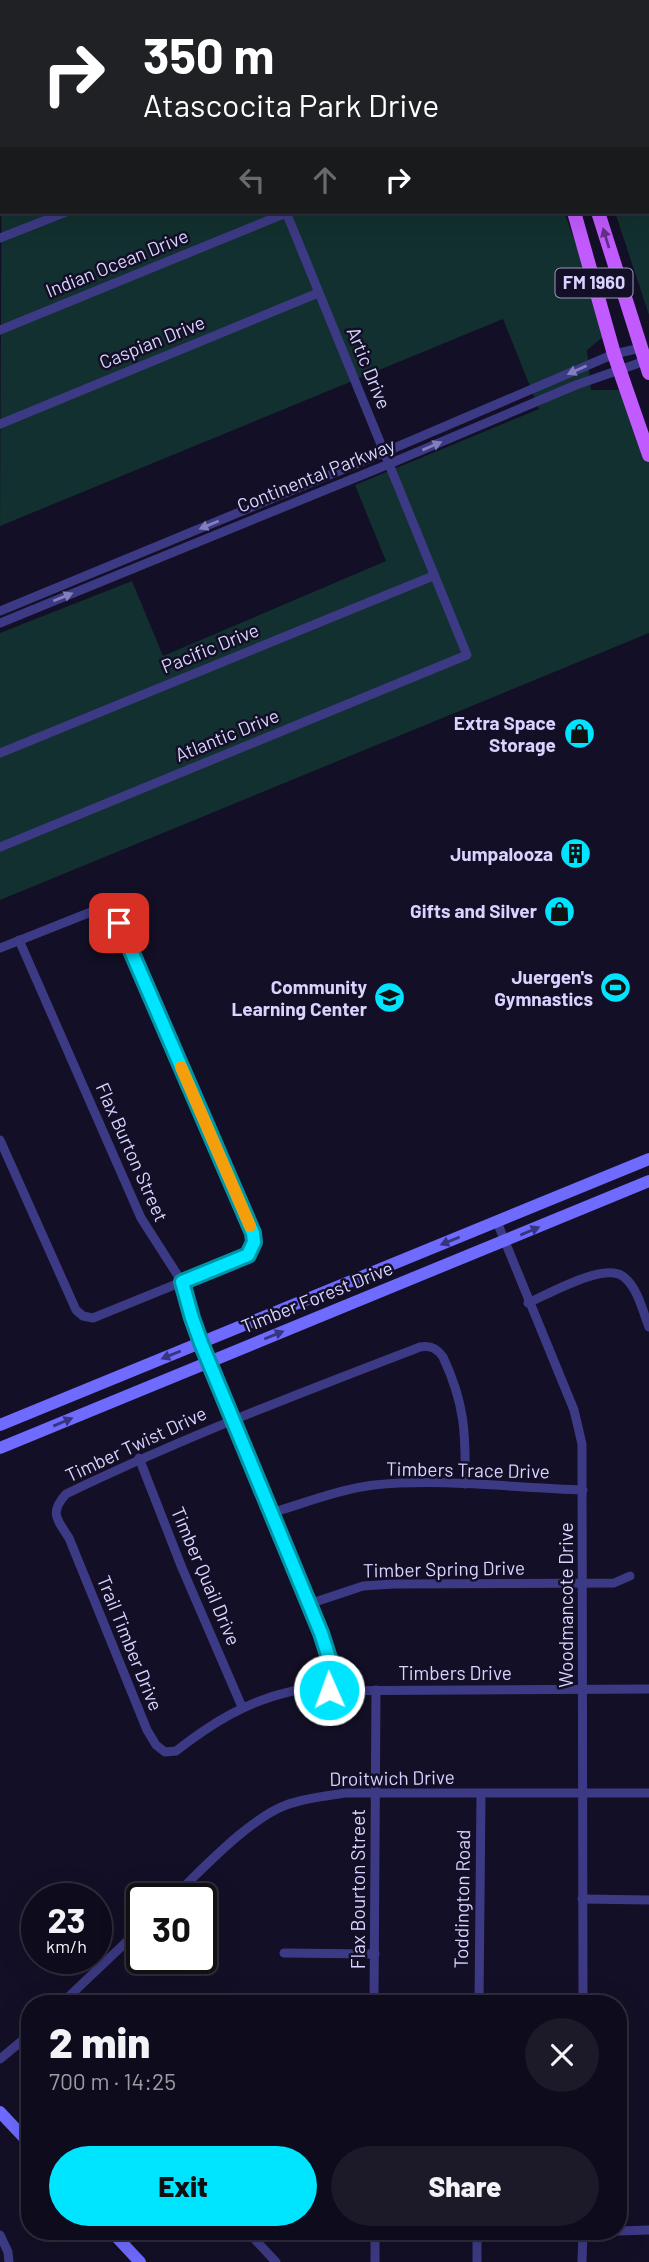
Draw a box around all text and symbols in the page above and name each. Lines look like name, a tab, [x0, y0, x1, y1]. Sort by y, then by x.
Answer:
text: 350 m	[143, 25, 275, 84]
icon: right	[28, 28, 119, 119]
text: Atascocita Park Drive	[143, 85, 439, 123]
icon: left	[233, 161, 271, 199]
icon: ahead	[306, 161, 344, 199]
icon: right	[379, 161, 417, 199]
street label: Indian Ocean Drive	[42, 223, 191, 302]
one-way arrow	[601, 227, 611, 248]
road number: FM 1960	[556, 268, 632, 298]
street label: Caspian Drive	[96, 310, 208, 373]
street label: Artic Drive	[343, 323, 396, 412]
one-way arrow	[567, 364, 587, 376]
street label: Continental Parkway	[233, 432, 398, 517]
one-way arrow	[422, 440, 442, 452]
one-way arrow	[198, 519, 219, 530]
one-way arrow	[53, 592, 74, 603]
street label: Pacific Drive	[158, 618, 262, 678]
street label: Atlantic Drive	[171, 703, 282, 766]
place label: Extra Space Storage	[454, 711, 556, 756]
shop icon: Extra Space Storage	[562, 717, 596, 751]
building icon: Jumpalooza	[559, 837, 593, 871]
place label: Jumpalooza	[450, 842, 553, 865]
pin	[89, 893, 149, 953]
shop icon: Gifts and Silver	[543, 894, 577, 928]
place label: Gifts and Silver	[410, 899, 538, 922]
icon: arrive	[100, 904, 138, 942]
place label: Juergen's Gymnastics	[494, 965, 593, 1010]
sports icon: Juergen's Gymnastics	[599, 971, 633, 1005]
place label: Community Learning Center	[232, 975, 368, 1020]
school or university icon: Community Learning Center	[373, 981, 407, 1015]
street label: Flax Burton Street	[92, 1079, 173, 1225]
one-way arrow	[519, 1225, 540, 1236]
one-way arrow	[439, 1236, 460, 1247]
street label: Timber Forest Drive	[238, 1256, 396, 1337]
one-way arrow	[263, 1330, 284, 1341]
one-way arrow	[161, 1350, 182, 1361]
street label: Timber Twist Drive	[62, 1401, 210, 1486]
one-way arrow	[53, 1416, 74, 1427]
street label: Timbers Trace Drive	[386, 1457, 550, 1482]
street label: Timber Quail Drive	[167, 1503, 246, 1649]
street label: Woodmancote Drive	[554, 1522, 577, 1688]
street label: Timber Spring Drive	[363, 1556, 525, 1581]
street label: Trail Timber Drive	[93, 1572, 168, 1714]
position arrow	[292, 1653, 366, 1727]
street label: Timbers Drive	[398, 1661, 512, 1684]
street label: Droitwich Drive	[329, 1765, 455, 1790]
street label: Flax Bourton Street	[346, 1809, 369, 1969]
street label: Toddington Road	[449, 1829, 474, 1969]
speed limit sign: 30	[126, 1883, 217, 1974]
text: 23	[47, 1898, 86, 1940]
text: km/h	[46, 1935, 87, 1957]
text: 2 min	[49, 2016, 150, 2066]
button: close	[525, 2018, 599, 2092]
text: 700 m · 14:25	[49, 2067, 176, 2095]
button: Exit	[49, 2146, 317, 2226]
button: Share	[331, 2146, 599, 2226]

